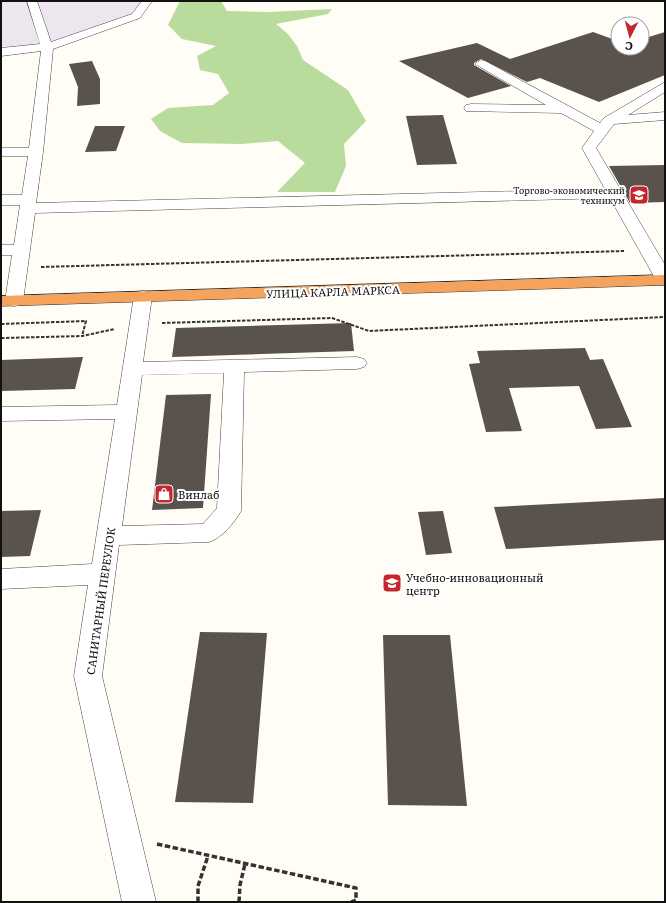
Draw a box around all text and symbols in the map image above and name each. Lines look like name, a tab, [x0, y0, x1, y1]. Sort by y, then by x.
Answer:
north arrow	[610, 16, 650, 56]
text: С	[624, 39, 634, 55]
place label: Торгово-экономический техникум	[513, 183, 625, 207]
school or university icon: Торгово-экономический техникум	[628, 184, 650, 206]
street label: УЛИЦА КАРЛА МАРКСА	[266, 281, 400, 301]
shop icon: Винлаб	[153, 483, 175, 505]
place label: Винлаб	[178, 486, 219, 502]
street label: САНИТАРНЫЙ ПЕРЕУЛОК	[82, 526, 118, 676]
place label: Учебно-инновационный центр	[406, 569, 544, 598]
school or university icon: Учебно-инновационный центр	[381, 572, 403, 594]

